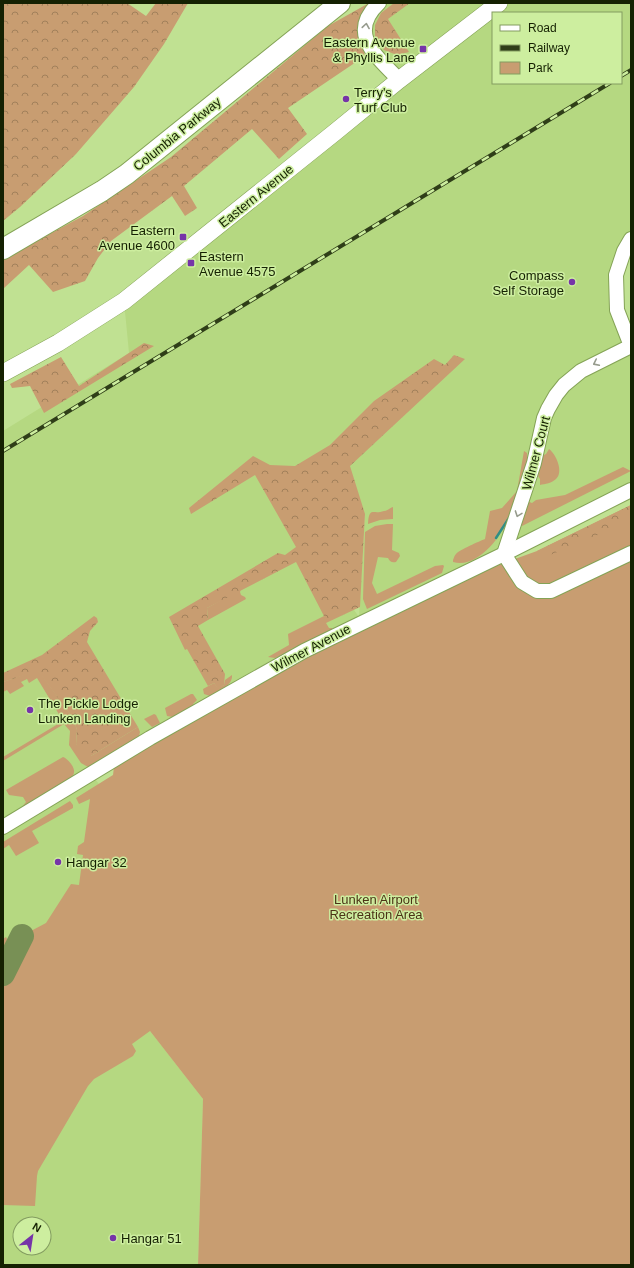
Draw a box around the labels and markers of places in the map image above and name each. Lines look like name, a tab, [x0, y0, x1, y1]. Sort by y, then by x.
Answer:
place label: Eastern Avenue & Phyllis Lane	[323, 35, 415, 65]
marker: Eastern Avenue & Phyllis Lane	[418, 44, 428, 54]
place label: Terry's Turf Club	[354, 85, 407, 115]
marker: Terry's Turf Club	[341, 94, 351, 104]
place label: Eastern Avenue 4600	[99, 223, 175, 253]
marker: Eastern Avenue 4600	[178, 232, 188, 242]
place label: Eastern Avenue 4575	[199, 249, 275, 279]
marker: Eastern Avenue 4575	[186, 258, 196, 268]
place label: Compass Self Storage	[492, 268, 564, 298]
marker: Compass Self Storage	[567, 277, 577, 287]
place label: The Pickle Lodge Lunken Landing	[38, 696, 138, 726]
marker: The Pickle Lodge Lunken Landing	[25, 705, 35, 715]
place label: Hangar 32	[66, 855, 127, 870]
marker: Hangar 32	[53, 857, 63, 867]
place label: Hangar 51	[121, 1231, 182, 1246]
marker: Hangar 51	[108, 1233, 118, 1243]

